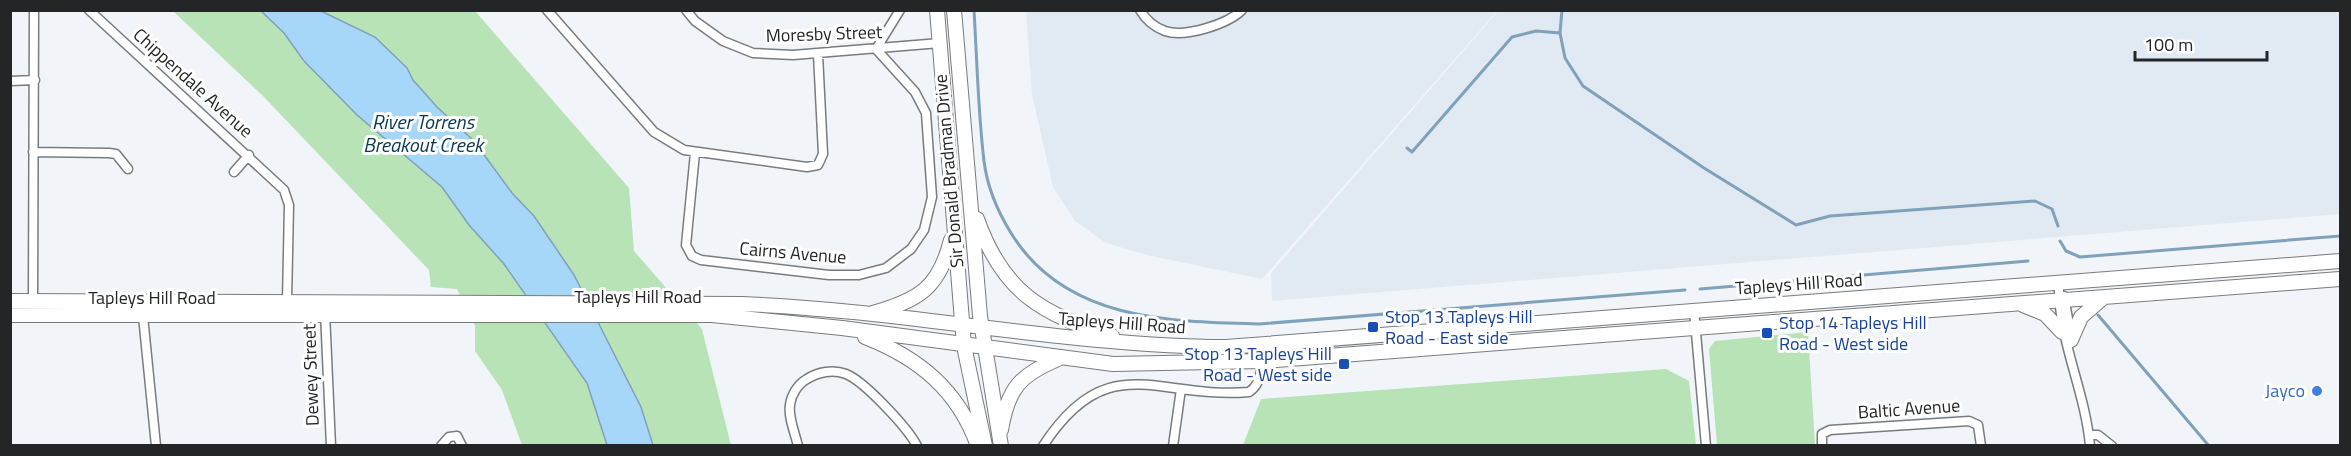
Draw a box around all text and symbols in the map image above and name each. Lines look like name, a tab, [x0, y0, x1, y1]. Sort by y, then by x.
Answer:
street label: Moresby Street	[765, 18, 883, 49]
street label: Chippendale Avenue	[127, 21, 259, 144]
scale bar	[2135, 24, 2267, 62]
text: 100 m	[2144, 31, 2193, 58]
street label: Sir Donald Bradman Drive	[927, 73, 970, 269]
water label: River Torrens Breakout Creek	[363, 106, 485, 160]
street label: Cairns Avenue	[738, 234, 848, 271]
street label: Tapleys Hill Road	[1734, 266, 1864, 301]
street label: Tapleys Hill Road	[574, 283, 702, 310]
street label: Tapleys Hill Road	[88, 284, 216, 311]
place label: Stop 13 Tapleys Hill Road - East side	[1385, 303, 1533, 351]
street label: Tapleys Hill Road	[1057, 305, 1187, 340]
place label: Stop 14 Tapleys Hill Road - West side	[1779, 309, 1927, 357]
marker: Stop 13 Tapleys Hill Road - East side	[1366, 320, 1380, 334]
street label: Dewey Street	[295, 323, 326, 427]
marker: Stop 14 Tapleys Hill Road - West side	[1760, 326, 1774, 340]
place label: Stop 13 Tapleys Hill Road - West side	[1184, 340, 1332, 388]
marker: Stop 13 Tapleys Hill Road - West side	[1337, 357, 1351, 371]
place label: Jayco	[2265, 377, 2305, 404]
marker: Jayco	[2310, 384, 2324, 398]
street label: Baltic Avenue	[1857, 391, 1961, 426]

